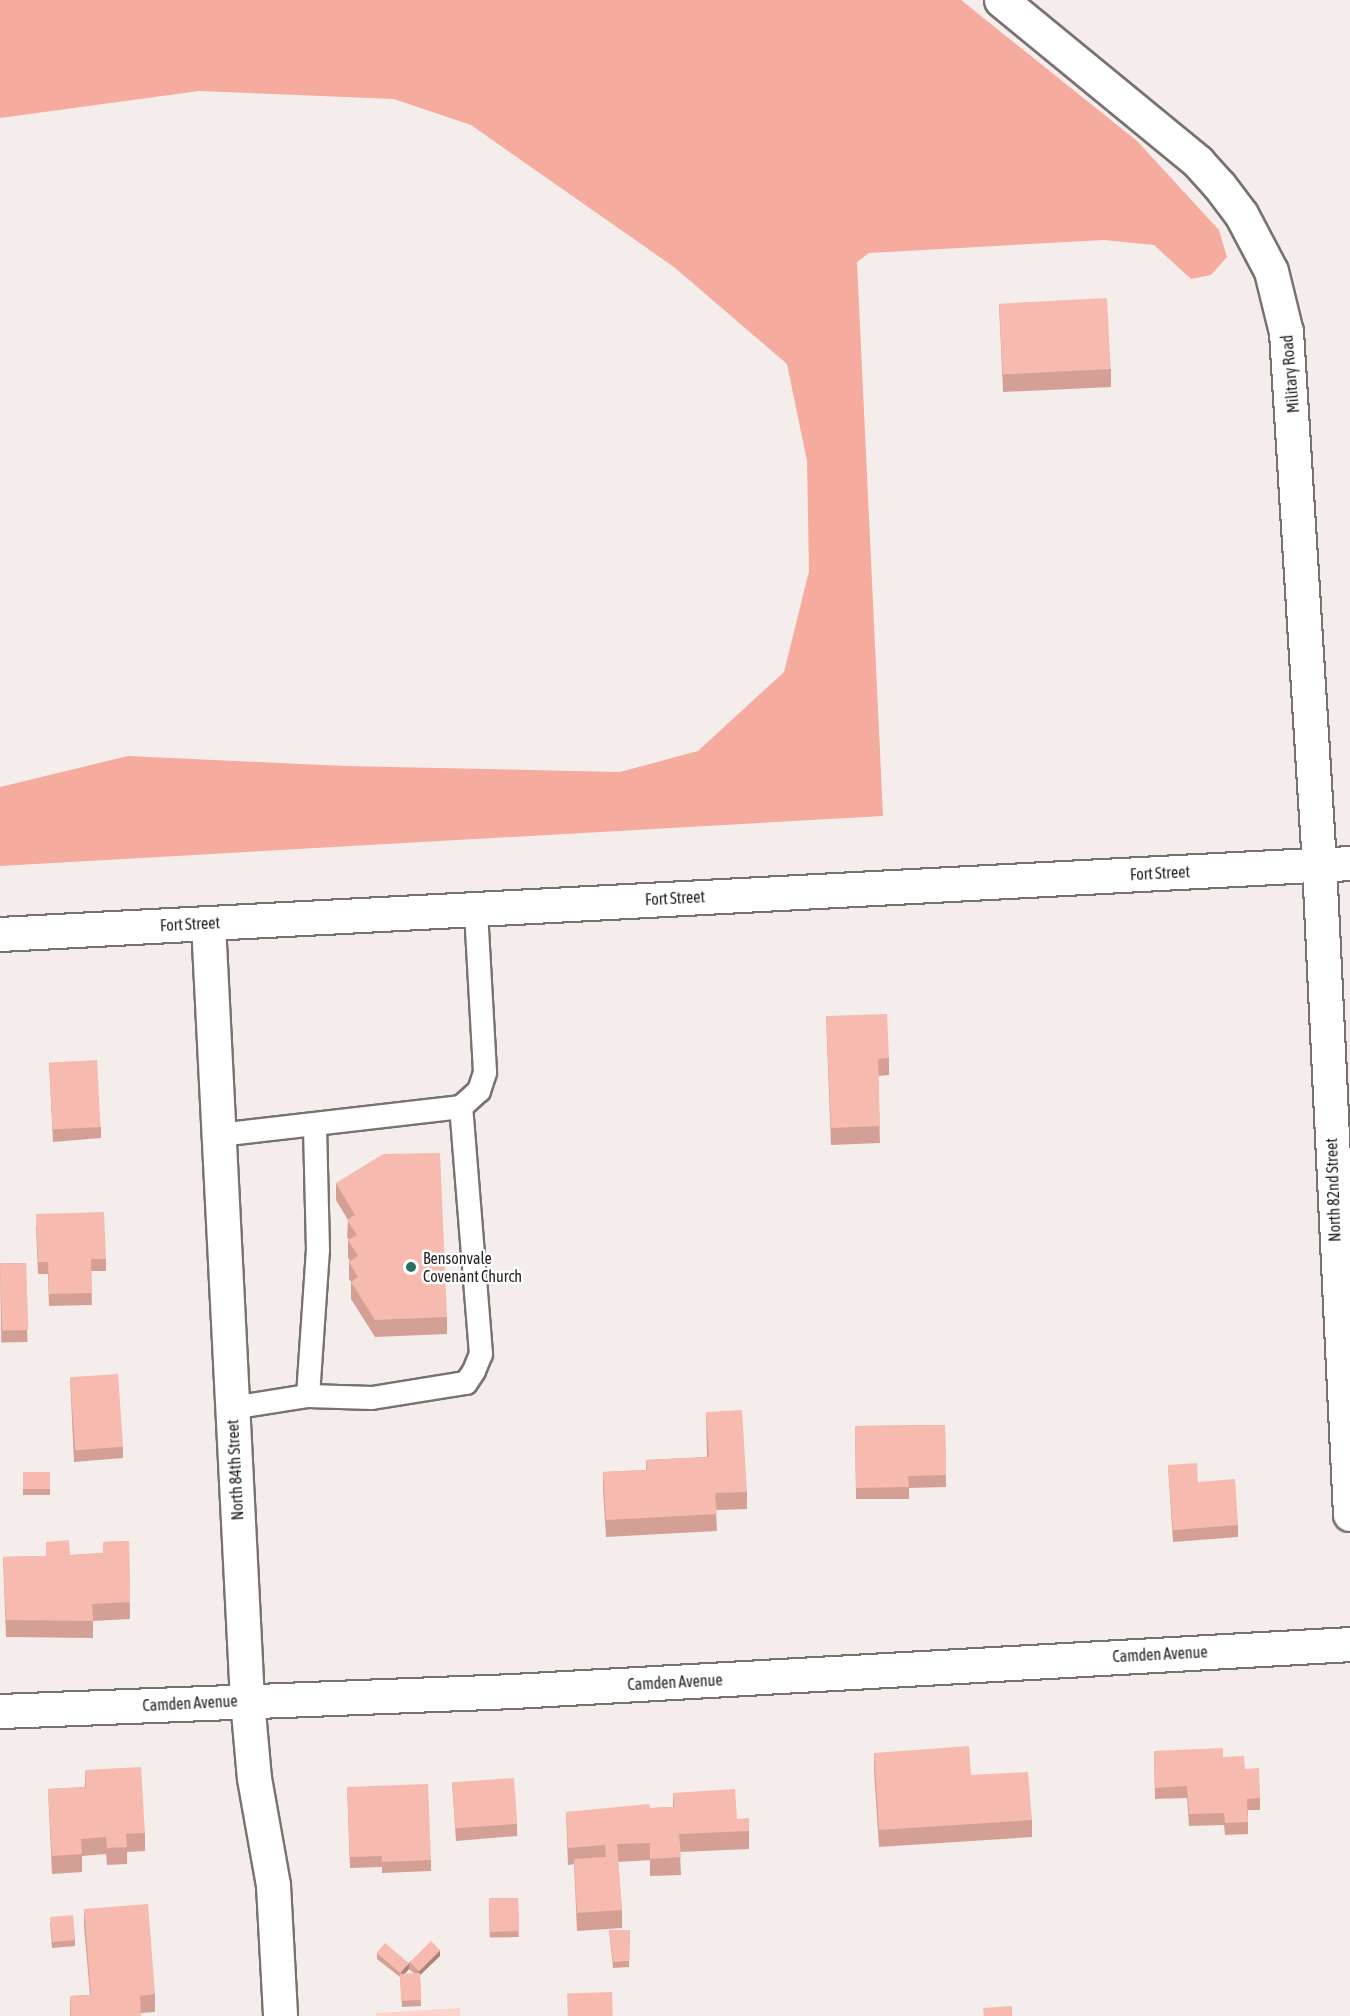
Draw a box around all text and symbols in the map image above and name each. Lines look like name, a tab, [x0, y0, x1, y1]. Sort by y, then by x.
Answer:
street label: Military Road	[1277, 334, 1303, 414]
street label: Fort Street	[1129, 862, 1191, 884]
street label: Fort Street	[644, 887, 706, 909]
street label: Fort Street	[159, 913, 221, 935]
street label: North 82nd Street	[1322, 1138, 1344, 1242]
place label: Bensonvale Covenant Church	[423, 1248, 522, 1286]
marker: Bensonvale Covenant Church	[404, 1260, 418, 1274]
street label: North 84th Street	[223, 1419, 247, 1521]
street label: Camden Avenue	[1112, 1642, 1208, 1666]
street label: Camden Avenue	[627, 1670, 723, 1694]
street label: Camden Avenue	[142, 1691, 238, 1715]

